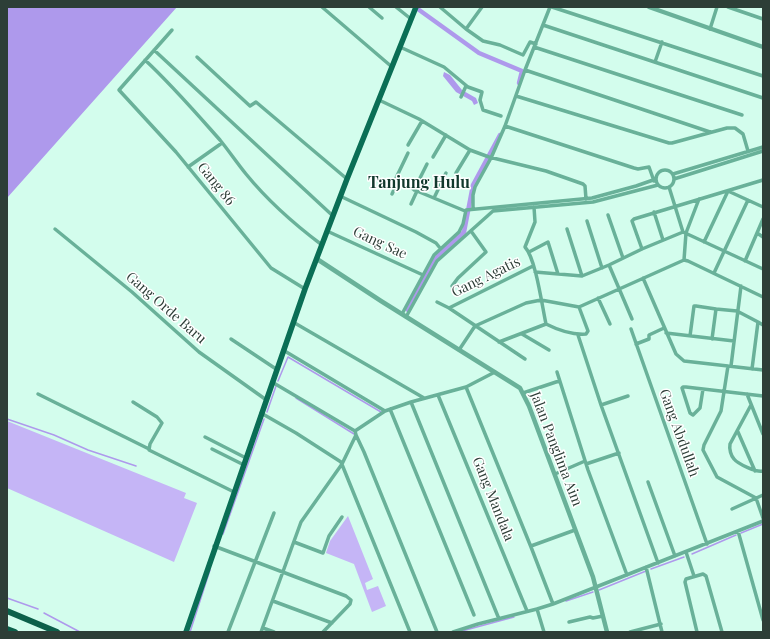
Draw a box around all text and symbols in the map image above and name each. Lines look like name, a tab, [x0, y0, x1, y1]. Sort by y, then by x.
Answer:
street label: Gang 86	[194, 159, 238, 209]
district label: Tanjung Hulu	[368, 173, 470, 193]
street label: Gang Sae	[350, 223, 410, 263]
street label: Gang Agatis	[449, 253, 523, 301]
street label: Gang Orde Baru	[122, 269, 210, 347]
street label: Gang Abdullah	[655, 387, 703, 479]
street label: Jalan Panglima Aim	[526, 389, 586, 509]
street label: Gang Mandala	[468, 454, 518, 544]

